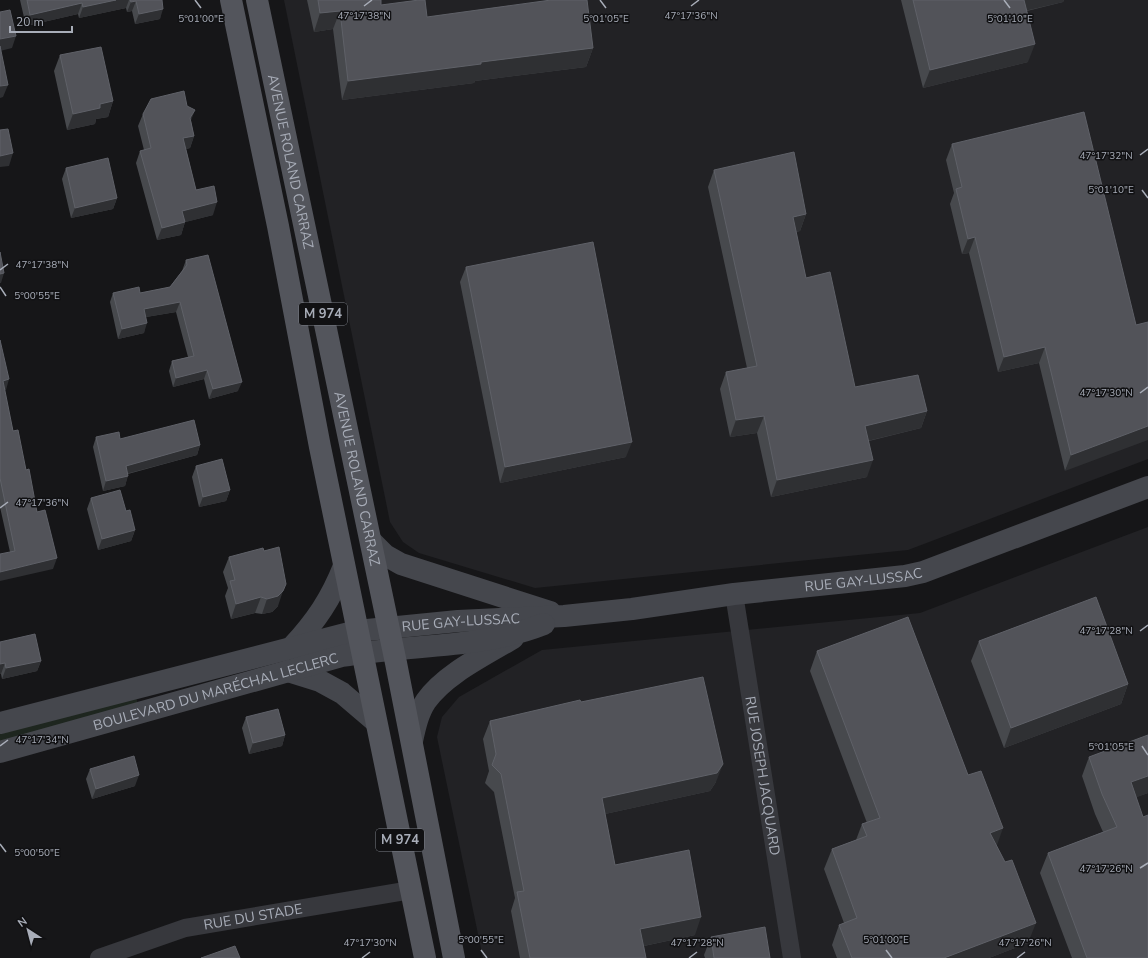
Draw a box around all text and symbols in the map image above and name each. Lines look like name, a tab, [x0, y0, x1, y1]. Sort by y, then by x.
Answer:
scale bar	[10, 8, 72, 34]
text: 47°17'38"N	[337, 9, 391, 23]
text: 47°17'36"N	[664, 9, 718, 23]
text: 5°01'00"E	[178, 12, 224, 26]
text: 5°01'05"E	[583, 12, 629, 26]
text: 5°01'10"E	[987, 12, 1033, 26]
text: 20 m	[16, 14, 44, 30]
street label: AVENUE ROLAND CARRAZ	[263, 72, 318, 251]
text: 47°17'32"N	[1079, 149, 1133, 163]
text: 5°01'10"E	[1088, 183, 1134, 197]
text: 47°17'38"N	[15, 258, 69, 272]
text: 5°00'55"E	[14, 289, 60, 303]
road number: M 974	[299, 303, 347, 325]
text: 47°17'30"N	[1079, 386, 1133, 400]
street label: AVENUE ROLAND CARRAZ	[330, 390, 385, 568]
text: 47°17'36"N	[15, 496, 69, 510]
street label: RUE GAY-LUSSAC	[804, 563, 924, 596]
street label: RUE GAY-LUSSAC	[401, 609, 521, 636]
text: 47°17'28"N	[1079, 624, 1133, 638]
street label: BOULEVARD DU MARÉCHAL LECLERC	[91, 648, 340, 735]
street label: RUE JOSEPH JACQUARD	[741, 695, 785, 857]
text: 47°17'34"N	[15, 733, 69, 747]
text: 5°01'05"E	[1088, 740, 1134, 754]
road number: M 974	[376, 829, 424, 851]
text: 5°00'50"E	[14, 846, 60, 860]
text: 47°17'26"N	[1079, 862, 1133, 876]
street label: RUE DU STADE	[202, 899, 304, 934]
north arrow	[8, 910, 48, 950]
text: N	[15, 914, 30, 931]
text: 5°00'55"E	[458, 933, 504, 947]
text: 5°01'00"E	[863, 933, 909, 947]
text: 47°17'30"N	[343, 936, 397, 950]
text: 47°17'28"N	[670, 936, 724, 950]
text: 47°17'26"N	[998, 936, 1052, 950]

